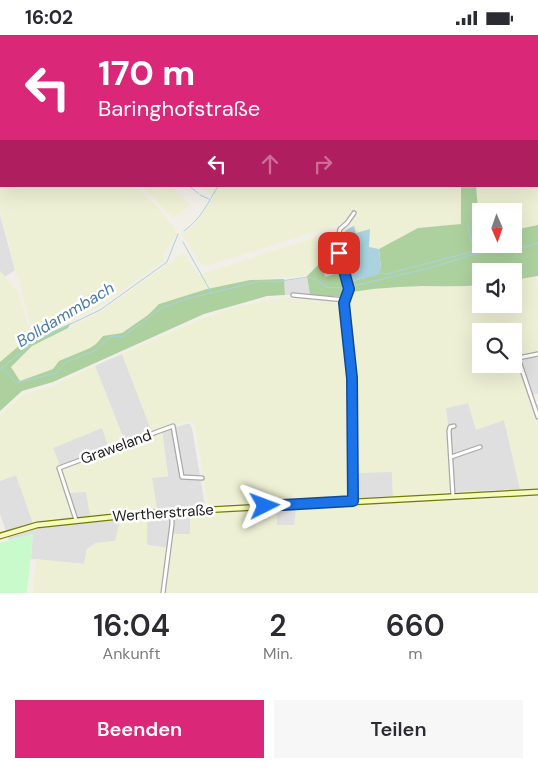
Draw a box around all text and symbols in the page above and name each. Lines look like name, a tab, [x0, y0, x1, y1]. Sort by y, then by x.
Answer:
text: 16:02	[25, 5, 73, 30]
text: 170 m	[98, 50, 195, 96]
icon: left	[15, 55, 80, 120]
text: Baringhofstraße	[98, 94, 260, 123]
icon: left	[203, 150, 231, 178]
icon: ahead	[256, 150, 284, 178]
icon: right	[309, 150, 337, 178]
north arrow	[472, 203, 522, 253]
map controls	[472, 203, 522, 373]
pin	[318, 232, 360, 274]
icon: arrive	[325, 239, 353, 267]
button: sound	[472, 263, 522, 313]
water label: Bolldammbach	[12, 277, 118, 352]
button: search	[472, 323, 522, 373]
street label: Graweland	[78, 425, 154, 469]
position arrow	[238, 479, 290, 531]
street label: Wertherstraße	[112, 499, 214, 527]
text: 16:04	[93, 606, 170, 645]
text: 2	[269, 606, 287, 645]
text: 660	[386, 606, 445, 645]
text: Ankunft	[103, 643, 160, 664]
text: Min.	[263, 643, 293, 664]
text: m	[408, 643, 422, 664]
button: Beenden	[15, 700, 264, 758]
button: Teilen	[274, 700, 523, 758]

